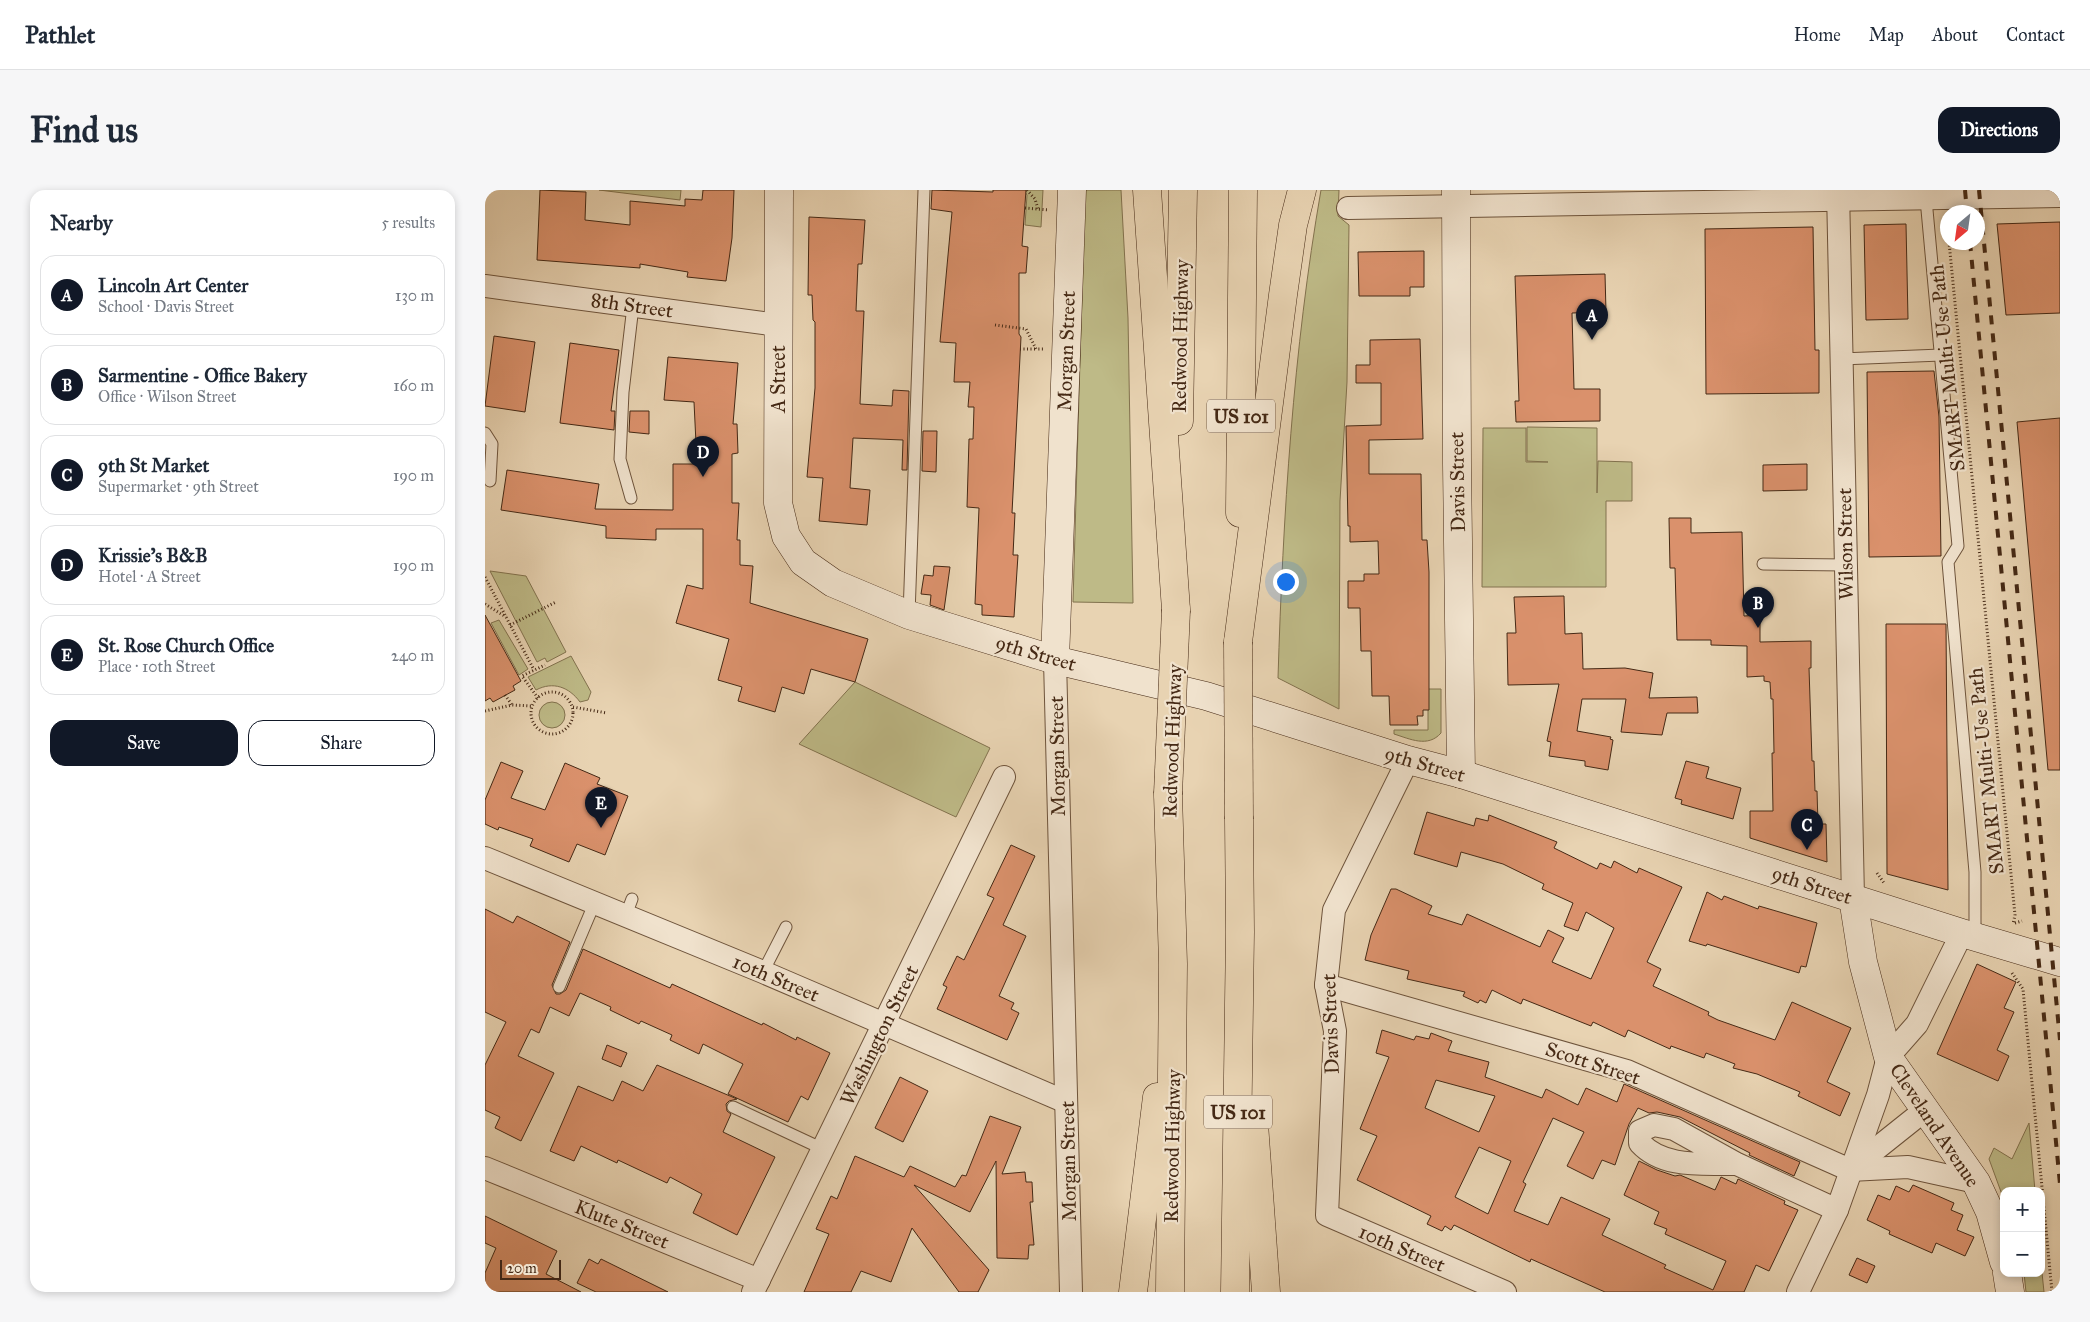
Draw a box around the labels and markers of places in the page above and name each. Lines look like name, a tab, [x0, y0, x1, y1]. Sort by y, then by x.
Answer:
pin: A	[1576, 299, 1608, 340]
pin: D	[687, 436, 719, 477]
pin: B	[1742, 587, 1774, 628]
pin: E	[585, 787, 617, 828]
pin: C	[1791, 809, 1823, 850]

